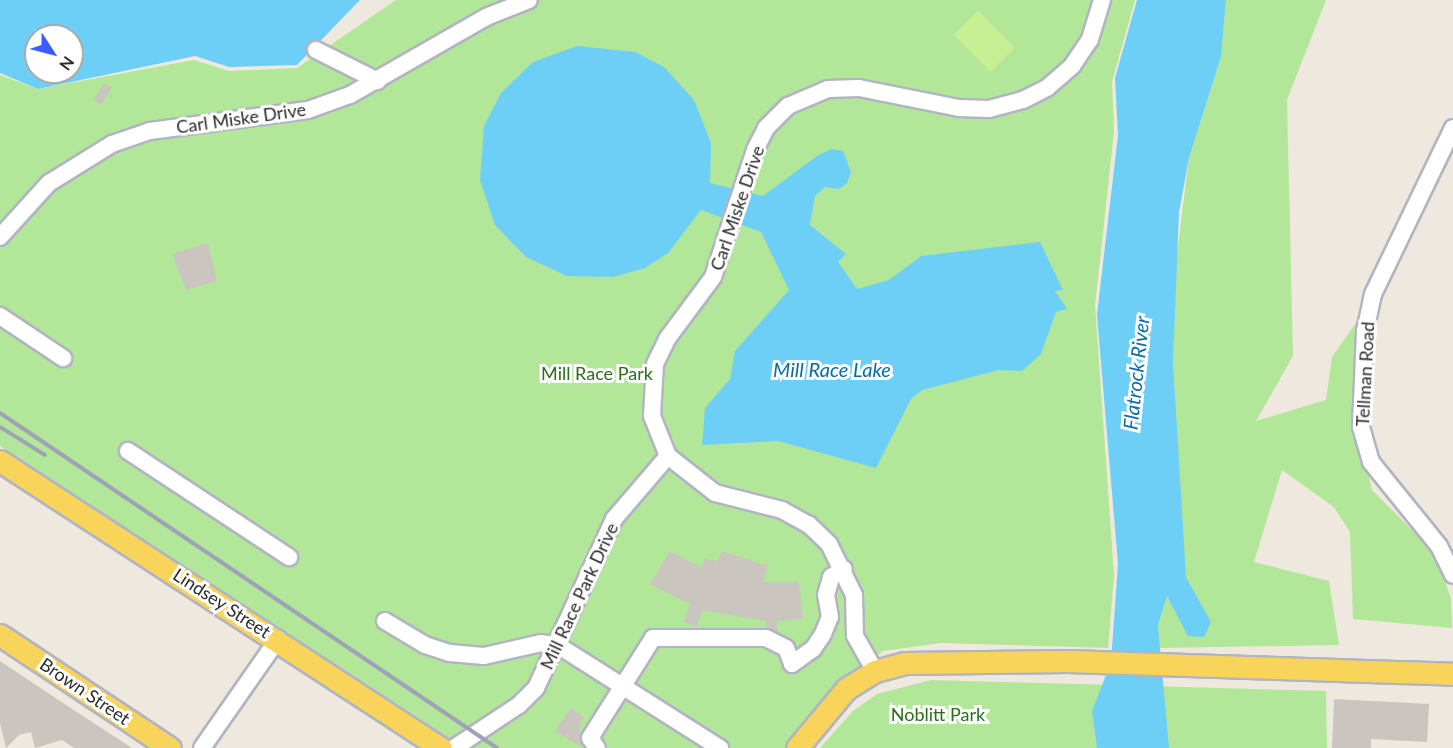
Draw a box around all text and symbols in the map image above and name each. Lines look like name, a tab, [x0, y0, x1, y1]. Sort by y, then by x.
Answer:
north arrow	[24, 24, 84, 84]
text: N	[56, 53, 79, 74]
street label: Carl Miske Drive	[175, 98, 307, 138]
street label: Carl Miske Drive	[706, 143, 768, 273]
water label: Flatrock River	[1118, 315, 1154, 431]
street label: Tellman Road	[1351, 321, 1379, 427]
water label: Mill Race Lake	[773, 357, 891, 381]
park label: Mill Race Park	[541, 362, 653, 384]
street label: Mill Race Park Drive	[536, 519, 622, 673]
street label: Lindsey Street	[169, 563, 275, 643]
street label: Brown Street	[36, 653, 134, 729]
park label: Noblitt Park	[891, 703, 985, 725]

